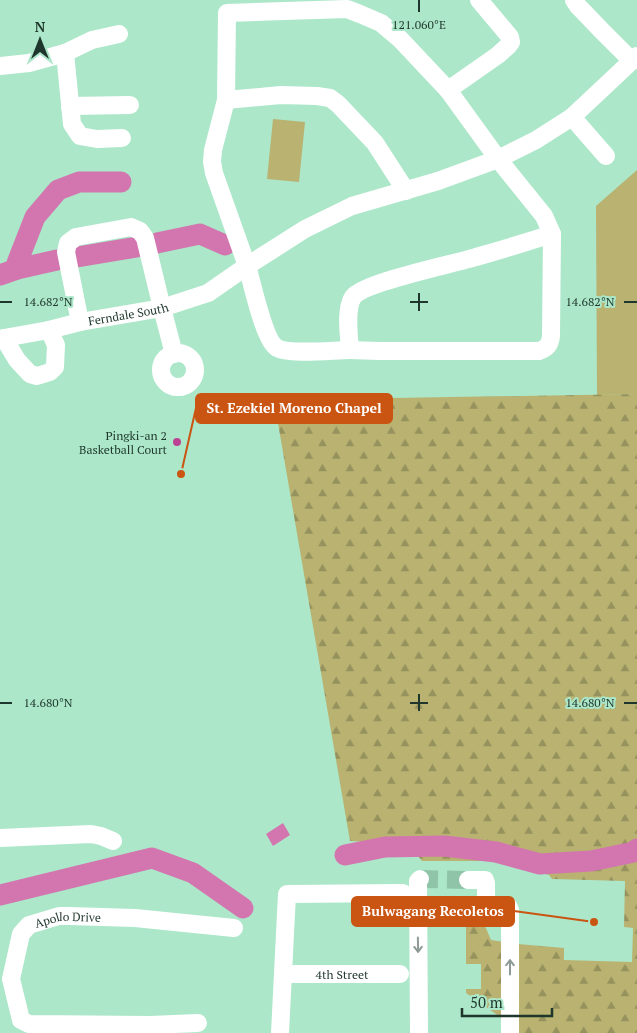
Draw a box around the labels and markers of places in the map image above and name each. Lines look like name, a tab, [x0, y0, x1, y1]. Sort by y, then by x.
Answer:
callout: St. Ezekiel Moreno Chapel	[196, 394, 392, 423]
place label: Pingki-an 2 Basketball Court	[79, 428, 168, 457]
marker: Pingki-an 2 Basketball Court	[171, 436, 183, 448]
callout: Bulwagang Recoletos	[352, 897, 514, 926]

